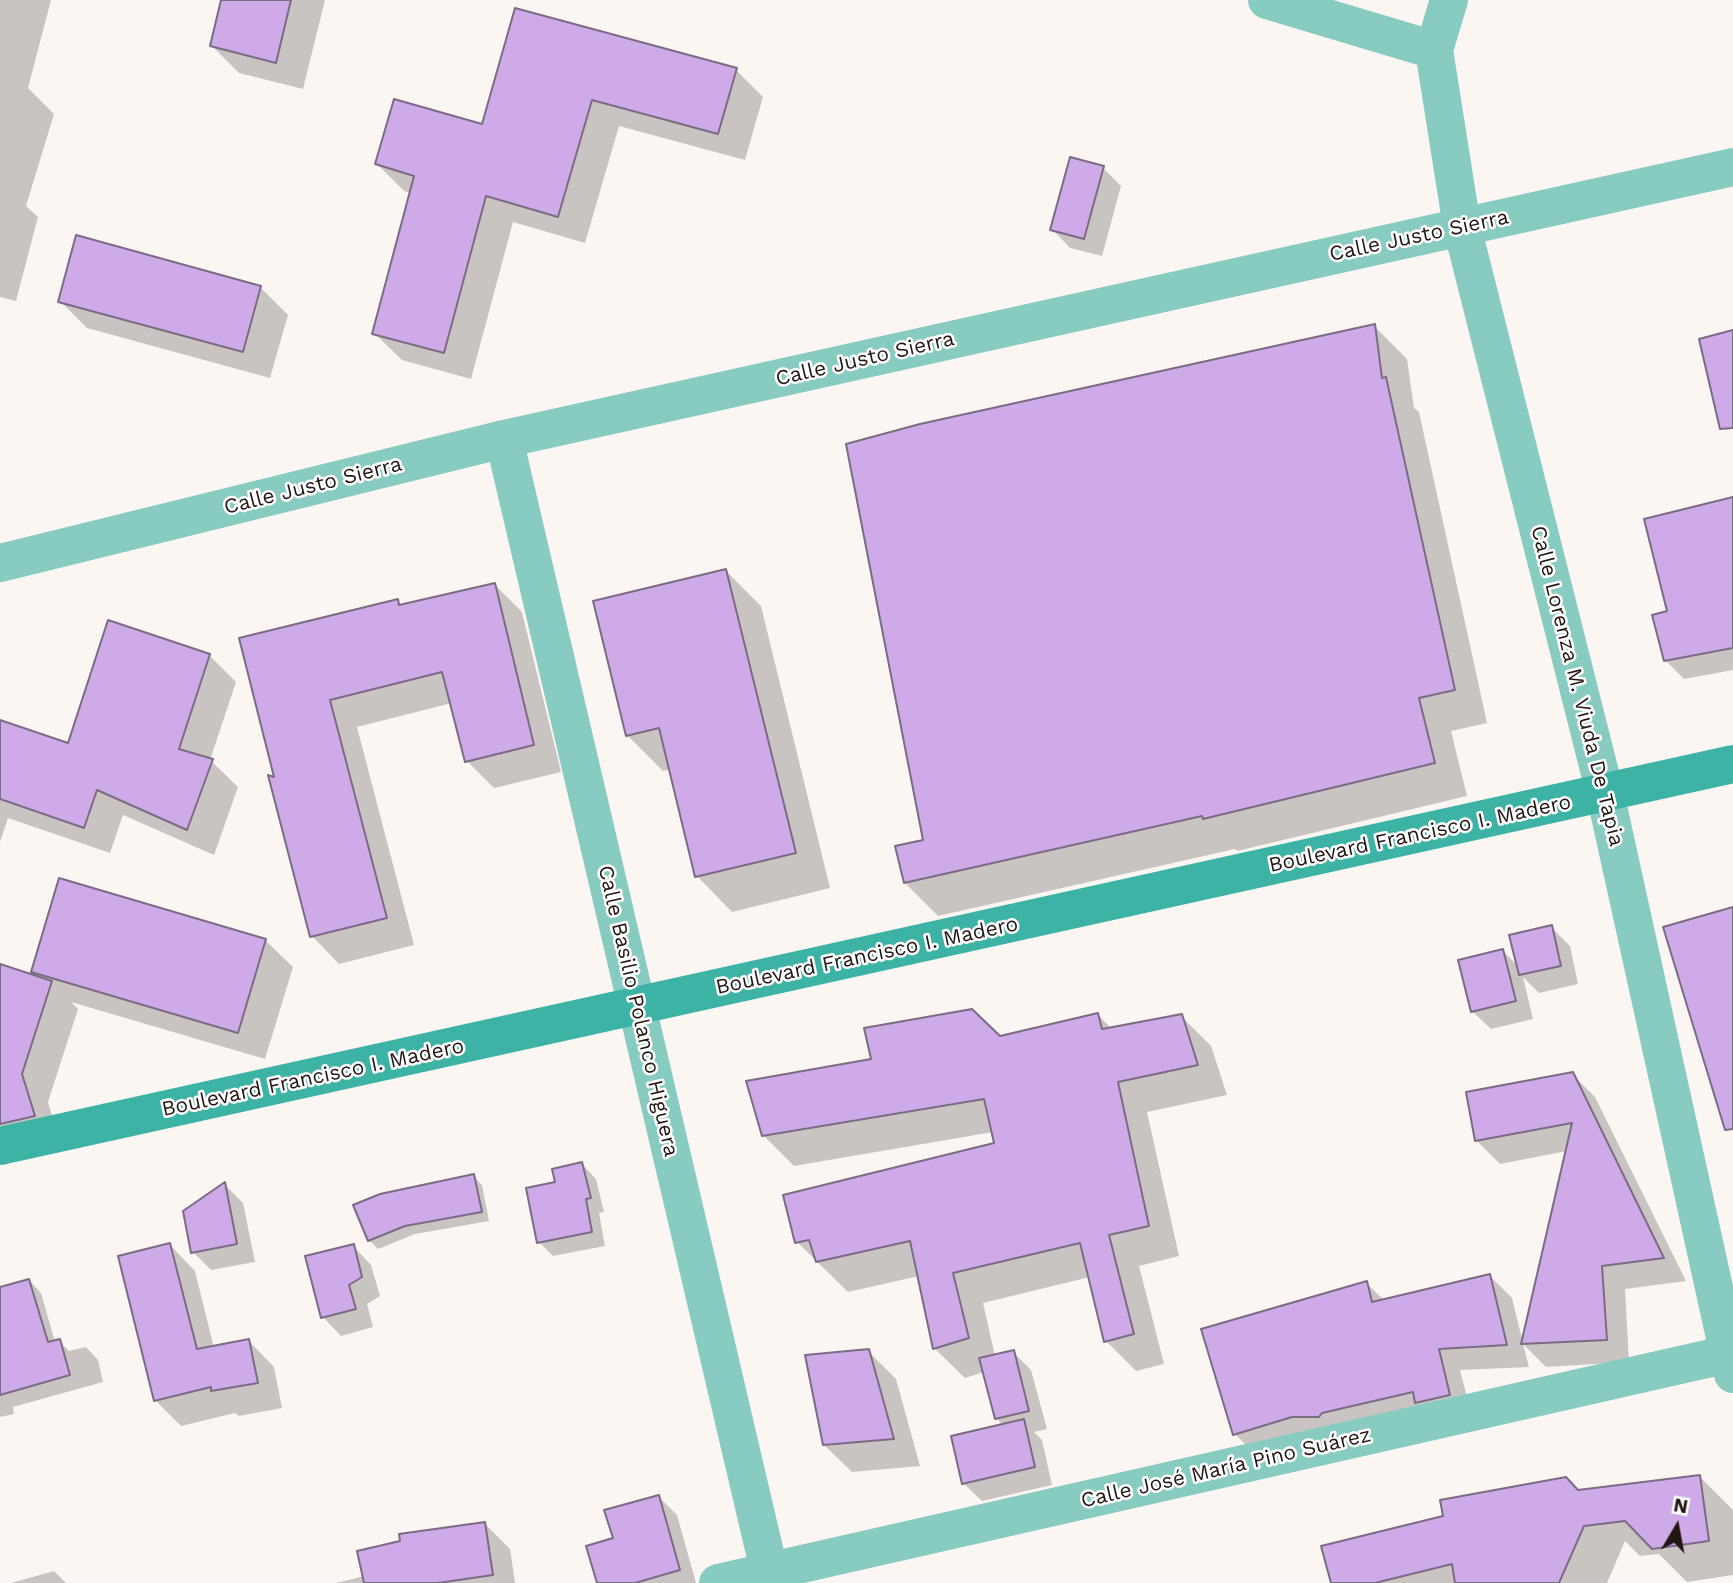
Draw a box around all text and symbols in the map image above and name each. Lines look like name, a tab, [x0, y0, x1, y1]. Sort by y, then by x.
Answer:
street label: Calle Justo Sierra	[1327, 205, 1511, 267]
street label: Calle Justo Sierra	[773, 326, 957, 392]
street label: Calle Justo Sierra	[221, 452, 405, 520]
street label: Calle Lorenza M. Viuda De Tapia	[1525, 523, 1629, 849]
street label: Boulevard Francisco I. Madero	[1267, 790, 1573, 878]
street label: Calle Basilio Polanco Higuera	[592, 863, 684, 1159]
street label: Boulevard Francisco I. Madero	[714, 912, 1020, 1000]
street label: Boulevard Francisco I. Madero	[160, 1034, 466, 1122]
street label: Calle José María Pino Suárez	[1079, 1422, 1373, 1514]
north arrow	[1642, 1492, 1712, 1562]
text: N	[1672, 1493, 1690, 1518]

